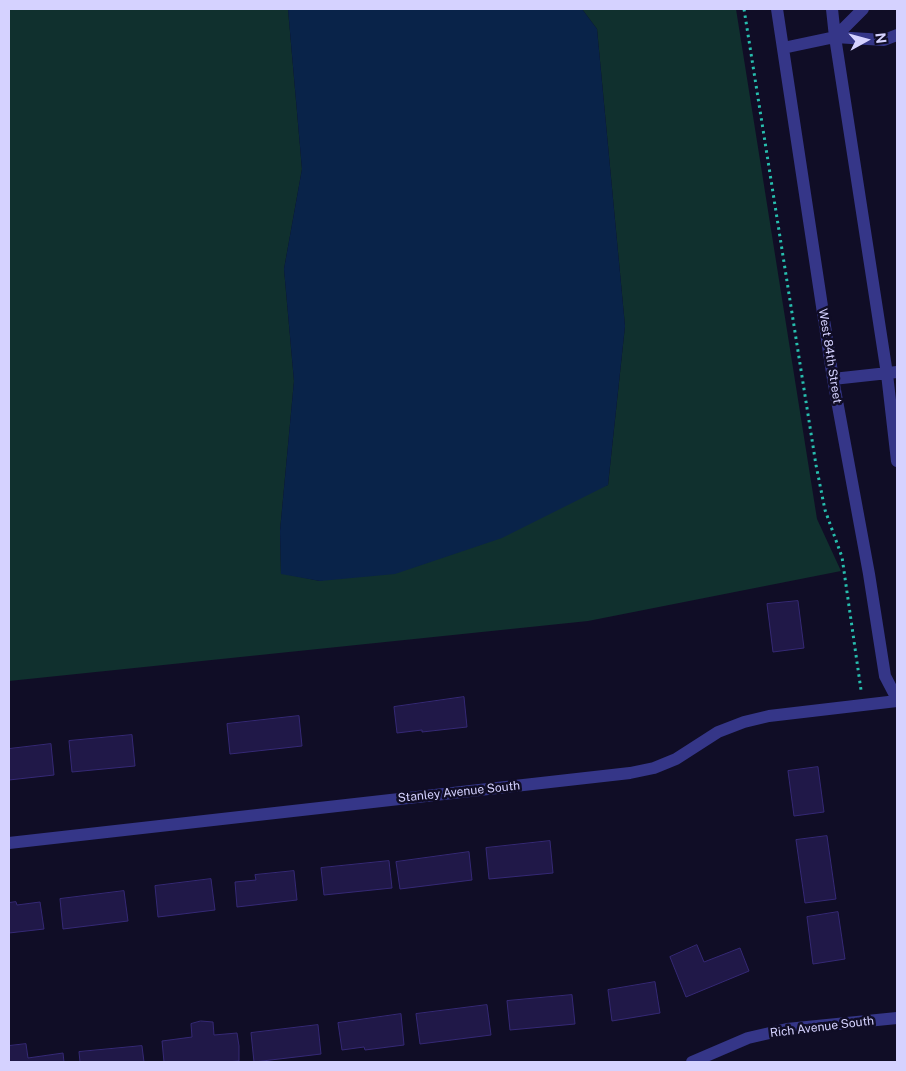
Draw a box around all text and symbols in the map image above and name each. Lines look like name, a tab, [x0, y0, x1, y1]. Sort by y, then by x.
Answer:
north arrow	[841, 15, 891, 65]
text: N	[872, 32, 889, 45]
street label: West 84th Street	[815, 307, 845, 405]
street label: Stanley Avenue South	[397, 778, 521, 806]
street label: Rich Avenue South	[769, 1013, 875, 1041]

